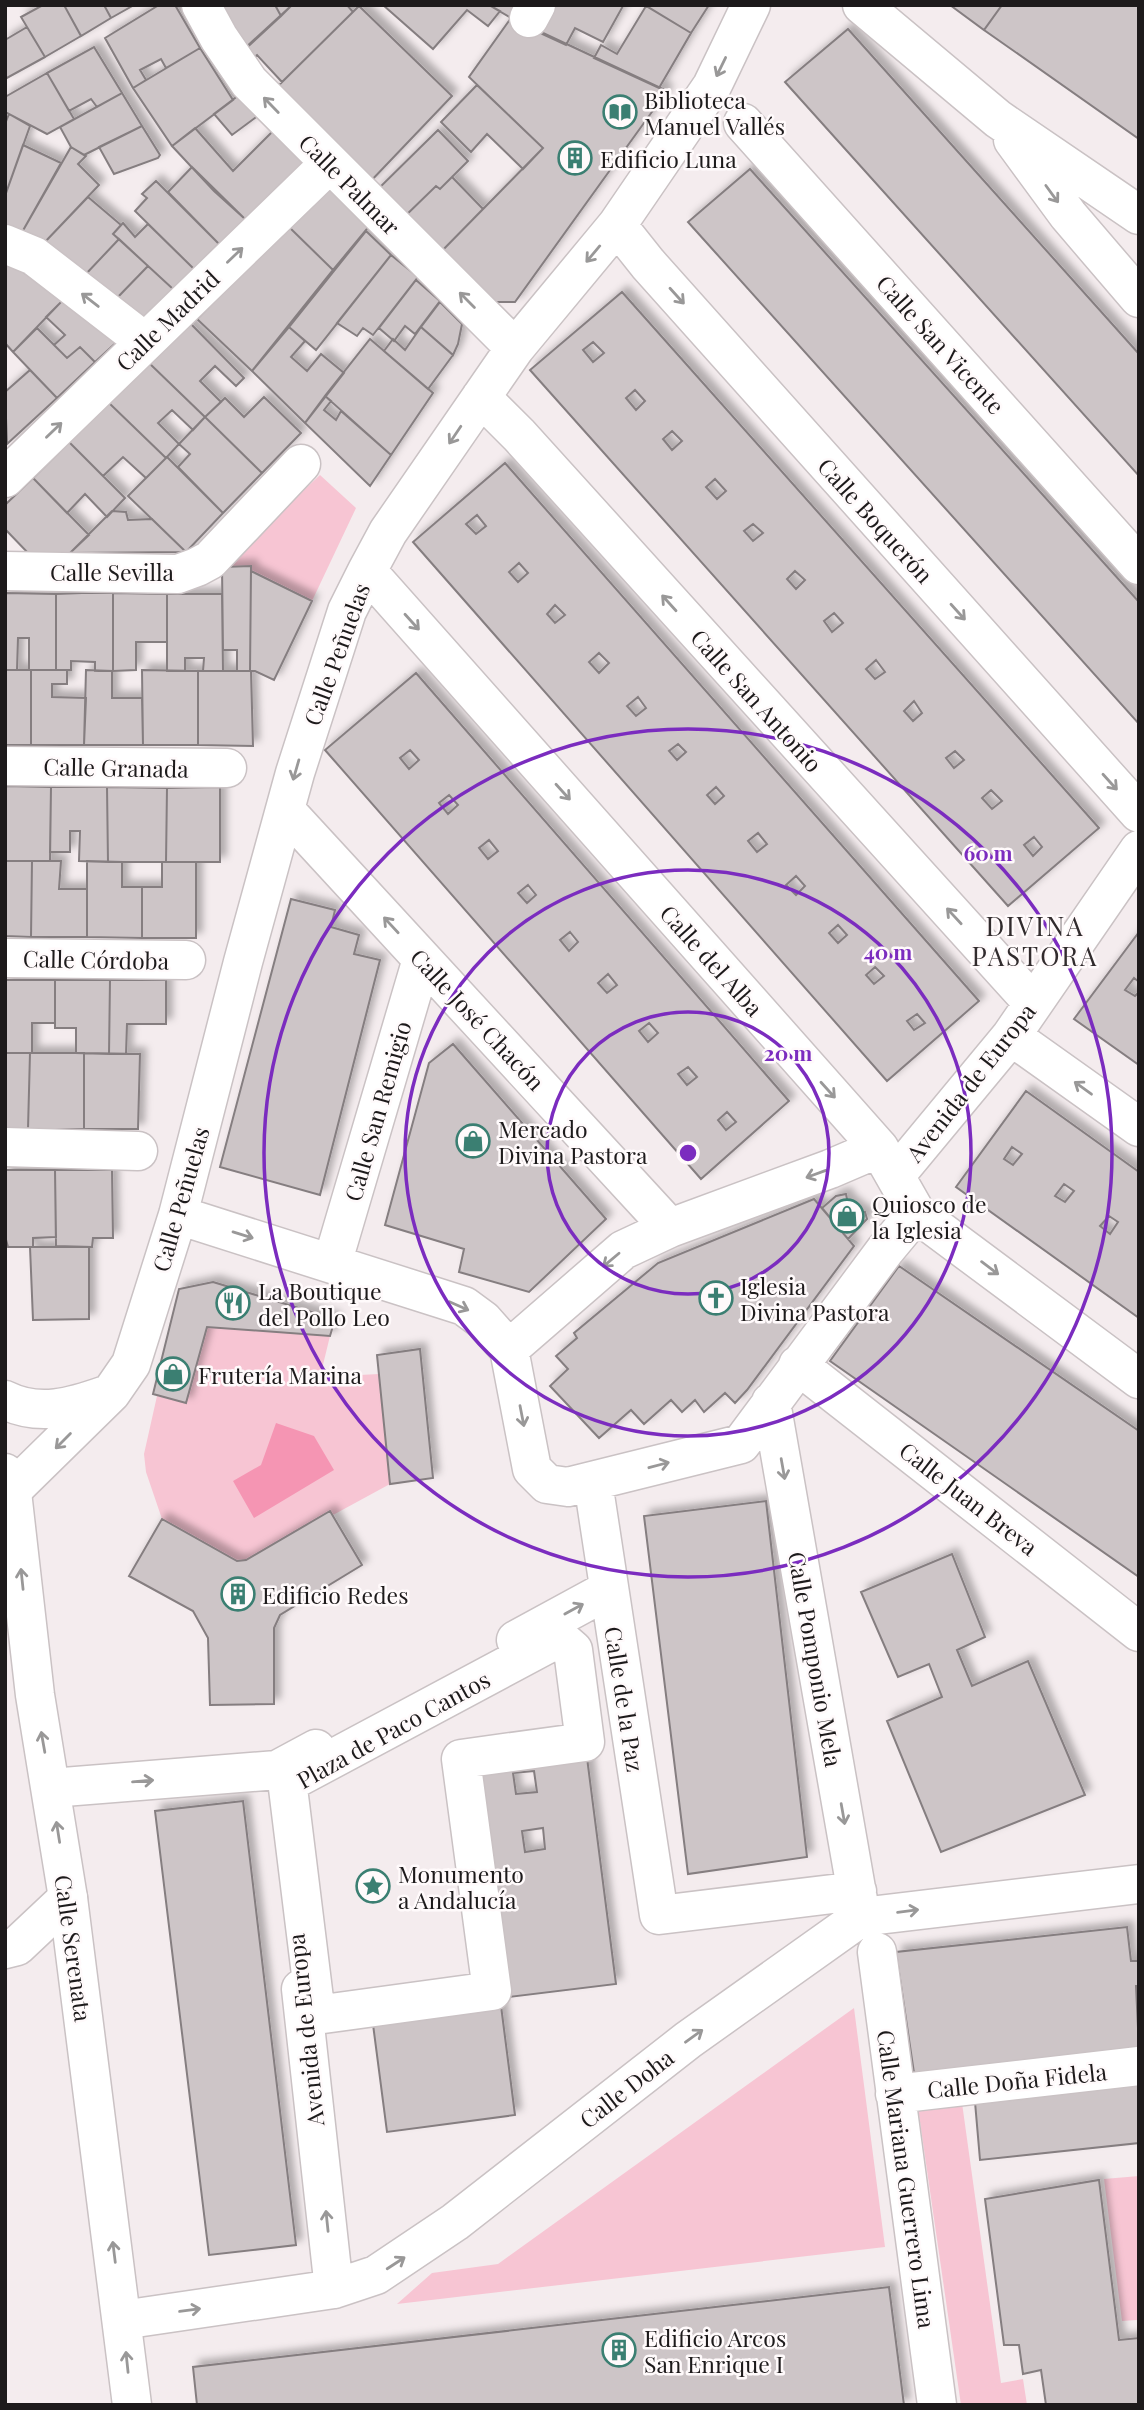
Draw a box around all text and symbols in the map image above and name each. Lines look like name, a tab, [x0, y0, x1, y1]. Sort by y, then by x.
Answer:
one-way arrow	[714, 56, 728, 77]
place label: Biblioteca Manuel Vallés	[644, 84, 785, 141]
library icon: Biblioteca Manuel Vallés	[601, 93, 639, 131]
one-way arrow	[263, 97, 280, 114]
street label: Calle Palmar	[293, 127, 407, 241]
building icon: Edificio Luna	[556, 139, 594, 177]
place label: Edificio Luna	[600, 143, 737, 174]
one-way arrow	[1045, 184, 1060, 202]
one-way arrow	[586, 245, 601, 263]
one-way arrow	[226, 246, 243, 263]
street label: Calle Madrid	[109, 263, 225, 377]
street label: Calle San Vicente	[870, 268, 1012, 420]
one-way arrow	[669, 287, 685, 305]
one-way arrow	[82, 292, 100, 307]
one-way arrow	[458, 292, 475, 309]
one-way arrow	[45, 421, 62, 438]
one-way arrow	[448, 424, 462, 444]
street label: Calle Boquerón	[811, 451, 941, 589]
street label: Calle Sevilla	[50, 556, 175, 587]
street label: Calle Peñuelas	[296, 578, 376, 730]
one-way arrow	[661, 594, 677, 612]
one-way arrow	[950, 603, 966, 621]
one-way arrow	[404, 613, 420, 631]
street label: Calle San Antonio	[685, 622, 829, 778]
street label: Calle Granada	[43, 750, 190, 784]
one-way arrow	[289, 759, 302, 781]
one-way arrow	[1102, 773, 1118, 791]
one-way arrow	[555, 783, 571, 801]
text: 60 m	[963, 838, 1013, 866]
street label: Calle del Alba	[654, 898, 771, 1023]
one-way arrow	[946, 907, 962, 925]
district label: DIVINA PASTORA	[972, 908, 1099, 973]
one-way arrow	[383, 916, 399, 934]
text: 40 m	[864, 937, 912, 965]
street label: Calle José Chacón	[404, 941, 552, 1097]
street label: Calle Córdoba	[23, 942, 170, 976]
street label: Avenida de Europa	[898, 996, 1042, 1168]
street label: Calle San Remigio	[336, 1017, 418, 1205]
text: 20 m	[764, 1038, 812, 1066]
one-way arrow	[820, 1081, 836, 1099]
one-way arrow	[1074, 1081, 1093, 1095]
place label: Mercado Divina Pastora	[498, 1113, 648, 1170]
shop icon: Mercado Divina Pastora	[454, 1122, 492, 1160]
street label: Calle Peñuelas	[145, 1123, 215, 1275]
centre of rings	[676, 1141, 700, 1165]
one-way arrow	[806, 1169, 828, 1181]
place label: Quiosco de la Iglesia	[872, 1188, 987, 1245]
shop icon: Quiosco de la Iglesia	[828, 1197, 866, 1235]
one-way arrow	[231, 1230, 253, 1243]
one-way arrow	[603, 1252, 621, 1268]
one-way arrow	[981, 1261, 999, 1276]
place label: Iglesia Divina Pastora	[740, 1270, 890, 1327]
place label: La Boutique del Pollo Leo	[258, 1275, 390, 1332]
church icon: Iglesia Divina Pastora	[697, 1279, 735, 1317]
restaurant icon: La Boutique del Pollo Leo	[214, 1284, 252, 1322]
one-way arrow	[448, 1300, 469, 1313]
shop icon: Frutería Marina	[154, 1355, 192, 1393]
place label: Frutería Marina	[198, 1359, 362, 1390]
one-way arrow	[516, 1404, 529, 1427]
one-way arrow	[54, 1432, 71, 1449]
street label: Calle Juan Breva	[894, 1434, 1045, 1562]
one-way arrow	[777, 1457, 790, 1480]
one-way arrow	[647, 1458, 670, 1471]
street label: Calle Pomponio Mela	[782, 1549, 850, 1770]
one-way arrow	[15, 1568, 28, 1590]
building icon: Edificio Redes	[219, 1575, 257, 1613]
place label: Edificio Redes	[262, 1579, 408, 1610]
one-way arrow	[563, 1602, 583, 1616]
street label: Calle de la Paz	[598, 1624, 652, 1774]
street label: Plaza de Paco Cantos	[291, 1663, 495, 1795]
one-way arrow	[36, 1731, 49, 1754]
one-way arrow	[131, 1774, 154, 1787]
one-way arrow	[837, 1802, 850, 1825]
one-way arrow	[51, 1821, 64, 1844]
place label: Monumento a Andalucía	[398, 1858, 524, 1915]
place icon: Monumento a Andalucía	[354, 1867, 392, 1905]
street label: Calle Serenata	[48, 1873, 100, 2024]
one-way arrow	[896, 1904, 918, 1917]
street label: Avenida de Europa	[279, 1932, 331, 2129]
street label: Calle Mariana Guerrero Lima	[871, 2028, 943, 2331]
one-way arrow	[684, 2029, 703, 2043]
street label: Calle Doha	[573, 2041, 680, 2135]
street label: Calle Doña Fidela	[926, 2055, 1109, 2105]
one-way arrow	[320, 2211, 333, 2233]
one-way arrow	[107, 2241, 120, 2264]
one-way arrow	[386, 2255, 406, 2269]
one-way arrow	[178, 2304, 201, 2317]
place label: Edificio Arcos San Enrique I	[644, 2322, 786, 2379]
building icon: Edificio Arcos San Enrique I	[600, 2331, 638, 2369]
one-way arrow	[120, 2351, 133, 2374]

